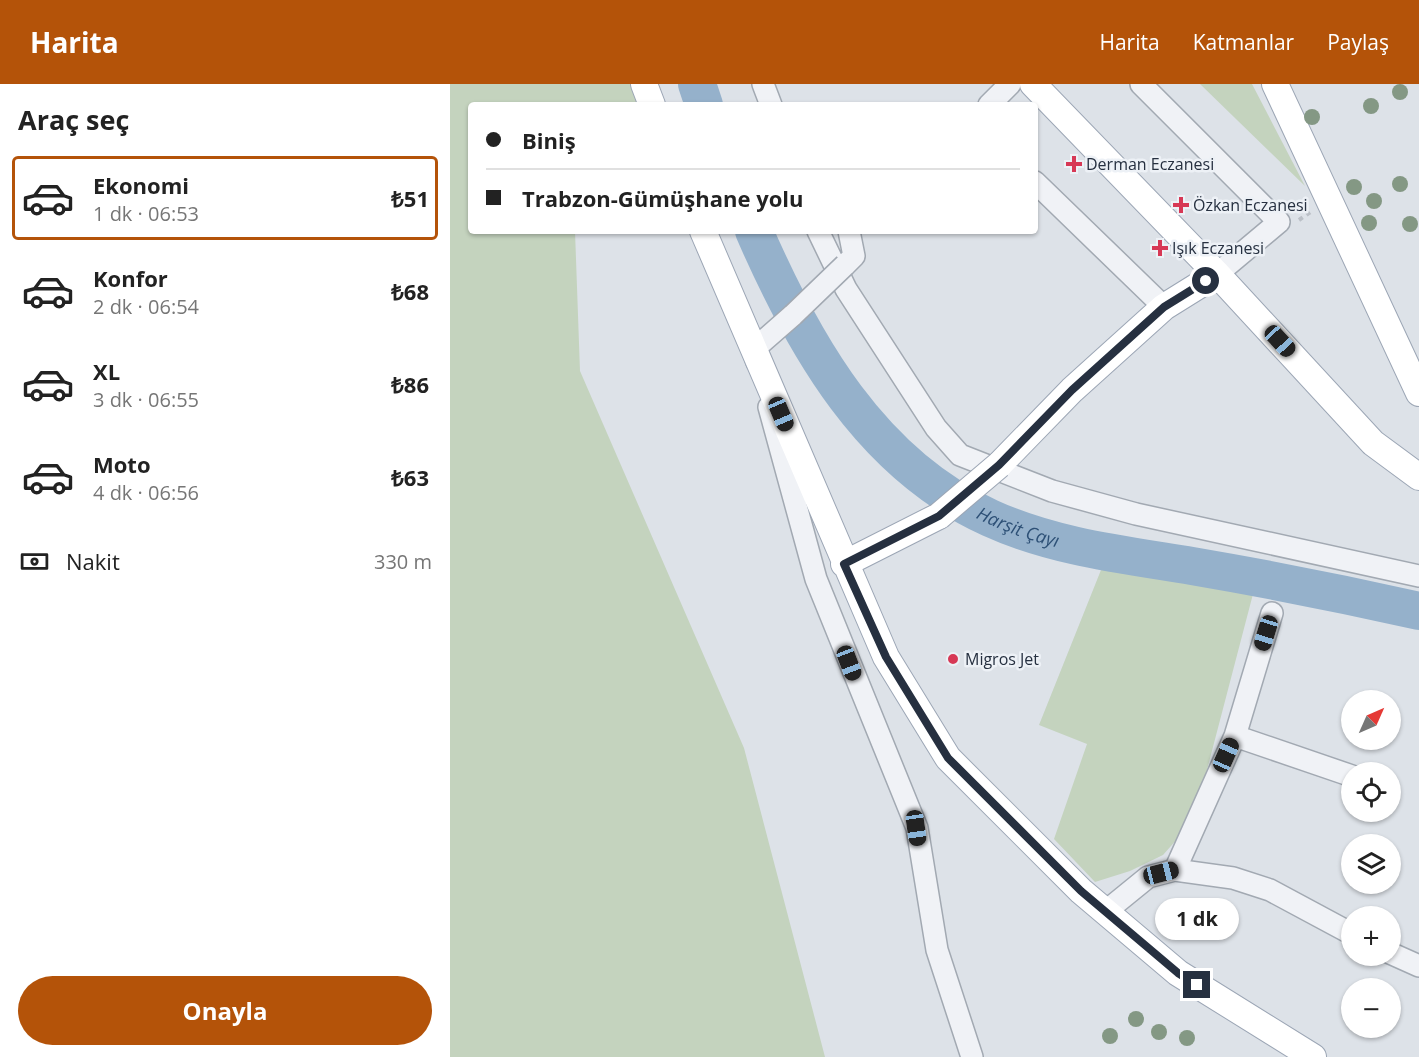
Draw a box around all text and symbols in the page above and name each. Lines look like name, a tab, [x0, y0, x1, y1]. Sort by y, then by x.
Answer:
text: Harita	[30, 23, 119, 61]
text: Harita	[1099, 28, 1160, 56]
text: Katmanlar	[1193, 28, 1294, 56]
text: Paylaş	[1327, 28, 1389, 56]
text: Araç seç	[18, 101, 129, 138]
text: Biniş	[522, 125, 576, 155]
place label: Derman Eczanesi	[1086, 153, 1214, 175]
marker: Derman Eczanesi	[1067, 157, 1081, 171]
text: Ekonomi	[93, 170, 189, 200]
icon: car	[21, 171, 75, 225]
text: ₺51	[391, 183, 429, 213]
text: Trabzon-Gümüşhane yolu	[522, 183, 803, 213]
place label: Özkan Eczanesi	[1193, 194, 1308, 216]
marker: Özkan Eczanesi	[1174, 198, 1188, 212]
text: 1 dk · 06:53	[93, 200, 199, 227]
place label: Işık Eczanesi	[1172, 237, 1264, 259]
marker: Işık Eczanesi	[1153, 241, 1167, 255]
text: Konfor	[93, 263, 168, 293]
icon: car	[21, 264, 75, 318]
route start	[1192, 267, 1219, 294]
text: ₺68	[391, 276, 429, 306]
text: 2 dk · 06:54	[93, 293, 199, 320]
car	[1261, 322, 1299, 360]
text: XL	[93, 356, 120, 386]
icon: car	[21, 357, 75, 411]
text: ₺86	[391, 369, 429, 399]
text: 3 dk · 06:55	[93, 386, 199, 413]
car	[766, 394, 796, 434]
text: Moto	[93, 449, 151, 479]
icon: car	[21, 450, 75, 504]
text: ₺63	[391, 462, 429, 492]
text: 4 dk · 06:56	[93, 479, 199, 506]
water label: Harşit Çayı	[973, 501, 1062, 552]
icon: cash	[18, 545, 51, 578]
text: Nakit	[66, 546, 120, 576]
text: 330 m	[374, 548, 432, 575]
car	[1252, 613, 1280, 653]
car	[834, 643, 864, 683]
place label: Migros Jet	[965, 648, 1039, 670]
marker: Migros Jet	[946, 652, 960, 666]
north arrow	[1341, 690, 1401, 750]
map controls	[1341, 690, 1401, 1038]
car	[1210, 735, 1242, 775]
button: locate	[1341, 762, 1401, 822]
car	[905, 809, 927, 847]
button: layers	[1341, 834, 1401, 894]
car	[1141, 860, 1181, 886]
callout: 1 dk	[1155, 898, 1239, 940]
text: 1 dk	[1176, 905, 1218, 932]
button: +	[1341, 906, 1401, 966]
route end	[1183, 971, 1210, 998]
button: Onayla	[18, 976, 432, 1045]
button: −	[1341, 978, 1401, 1038]

